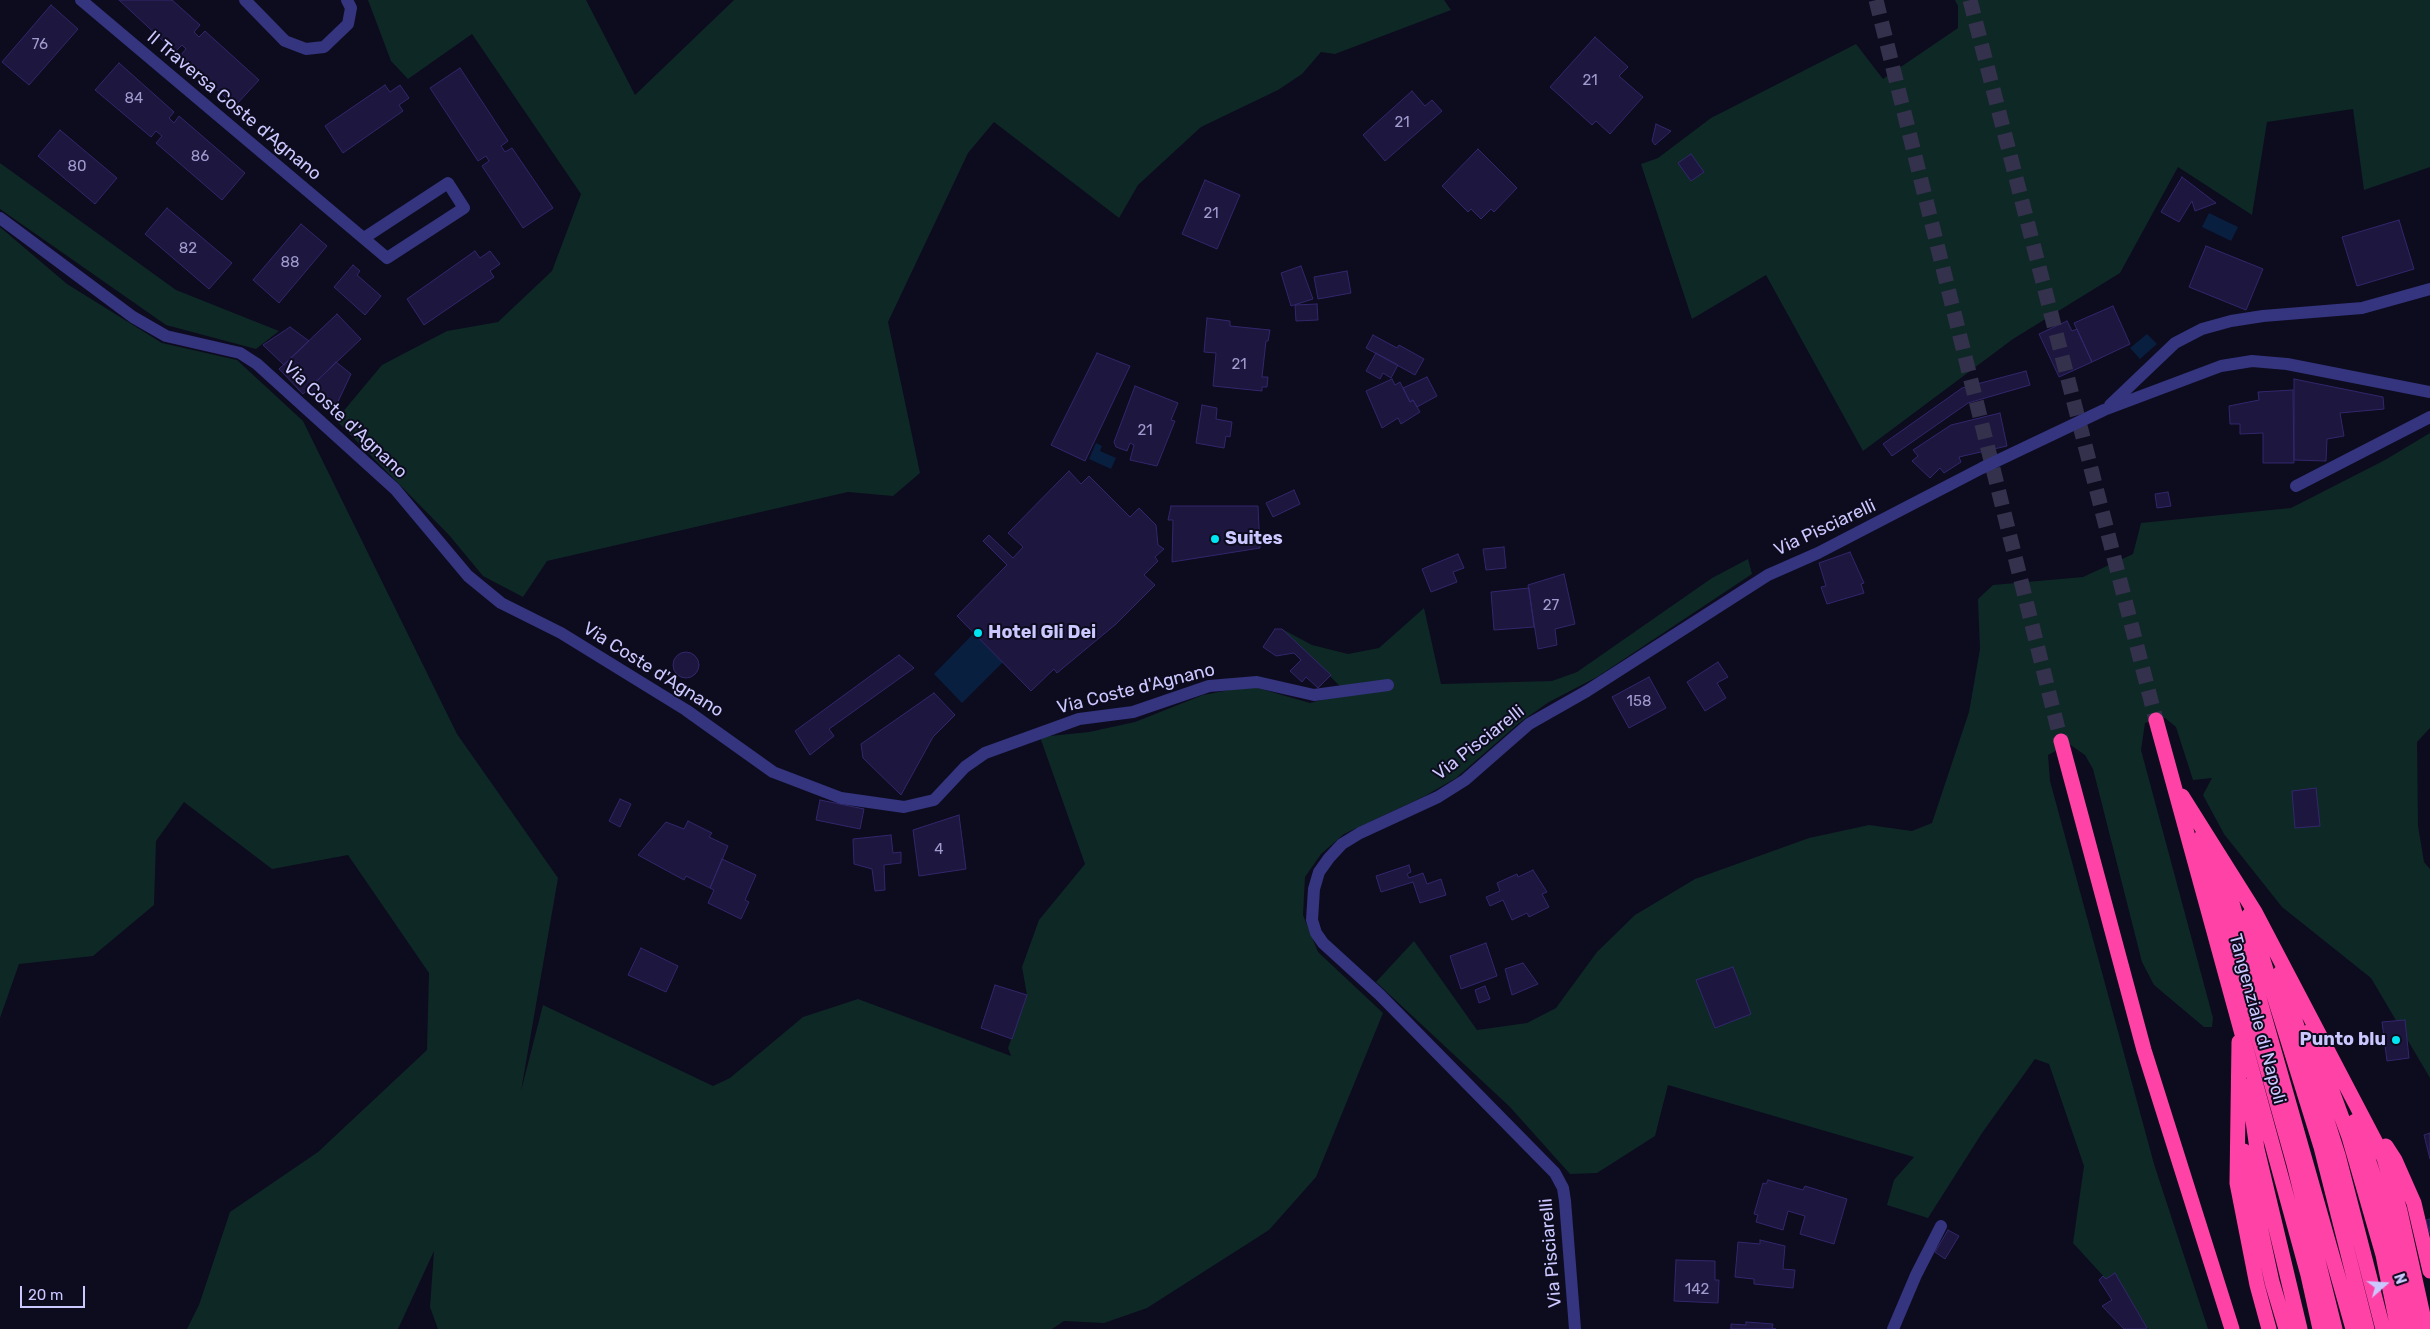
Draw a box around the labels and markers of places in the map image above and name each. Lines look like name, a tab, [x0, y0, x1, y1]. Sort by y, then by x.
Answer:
place label: Suites	[1225, 528, 1283, 550]
marker: Suites	[1209, 533, 1221, 545]
place label: Hotel Gli Dei	[988, 622, 1096, 644]
marker: Hotel Gli Dei	[972, 627, 984, 639]
place label: Punto blu	[2300, 1029, 2386, 1051]
marker: Punto blu	[2390, 1034, 2402, 1046]

